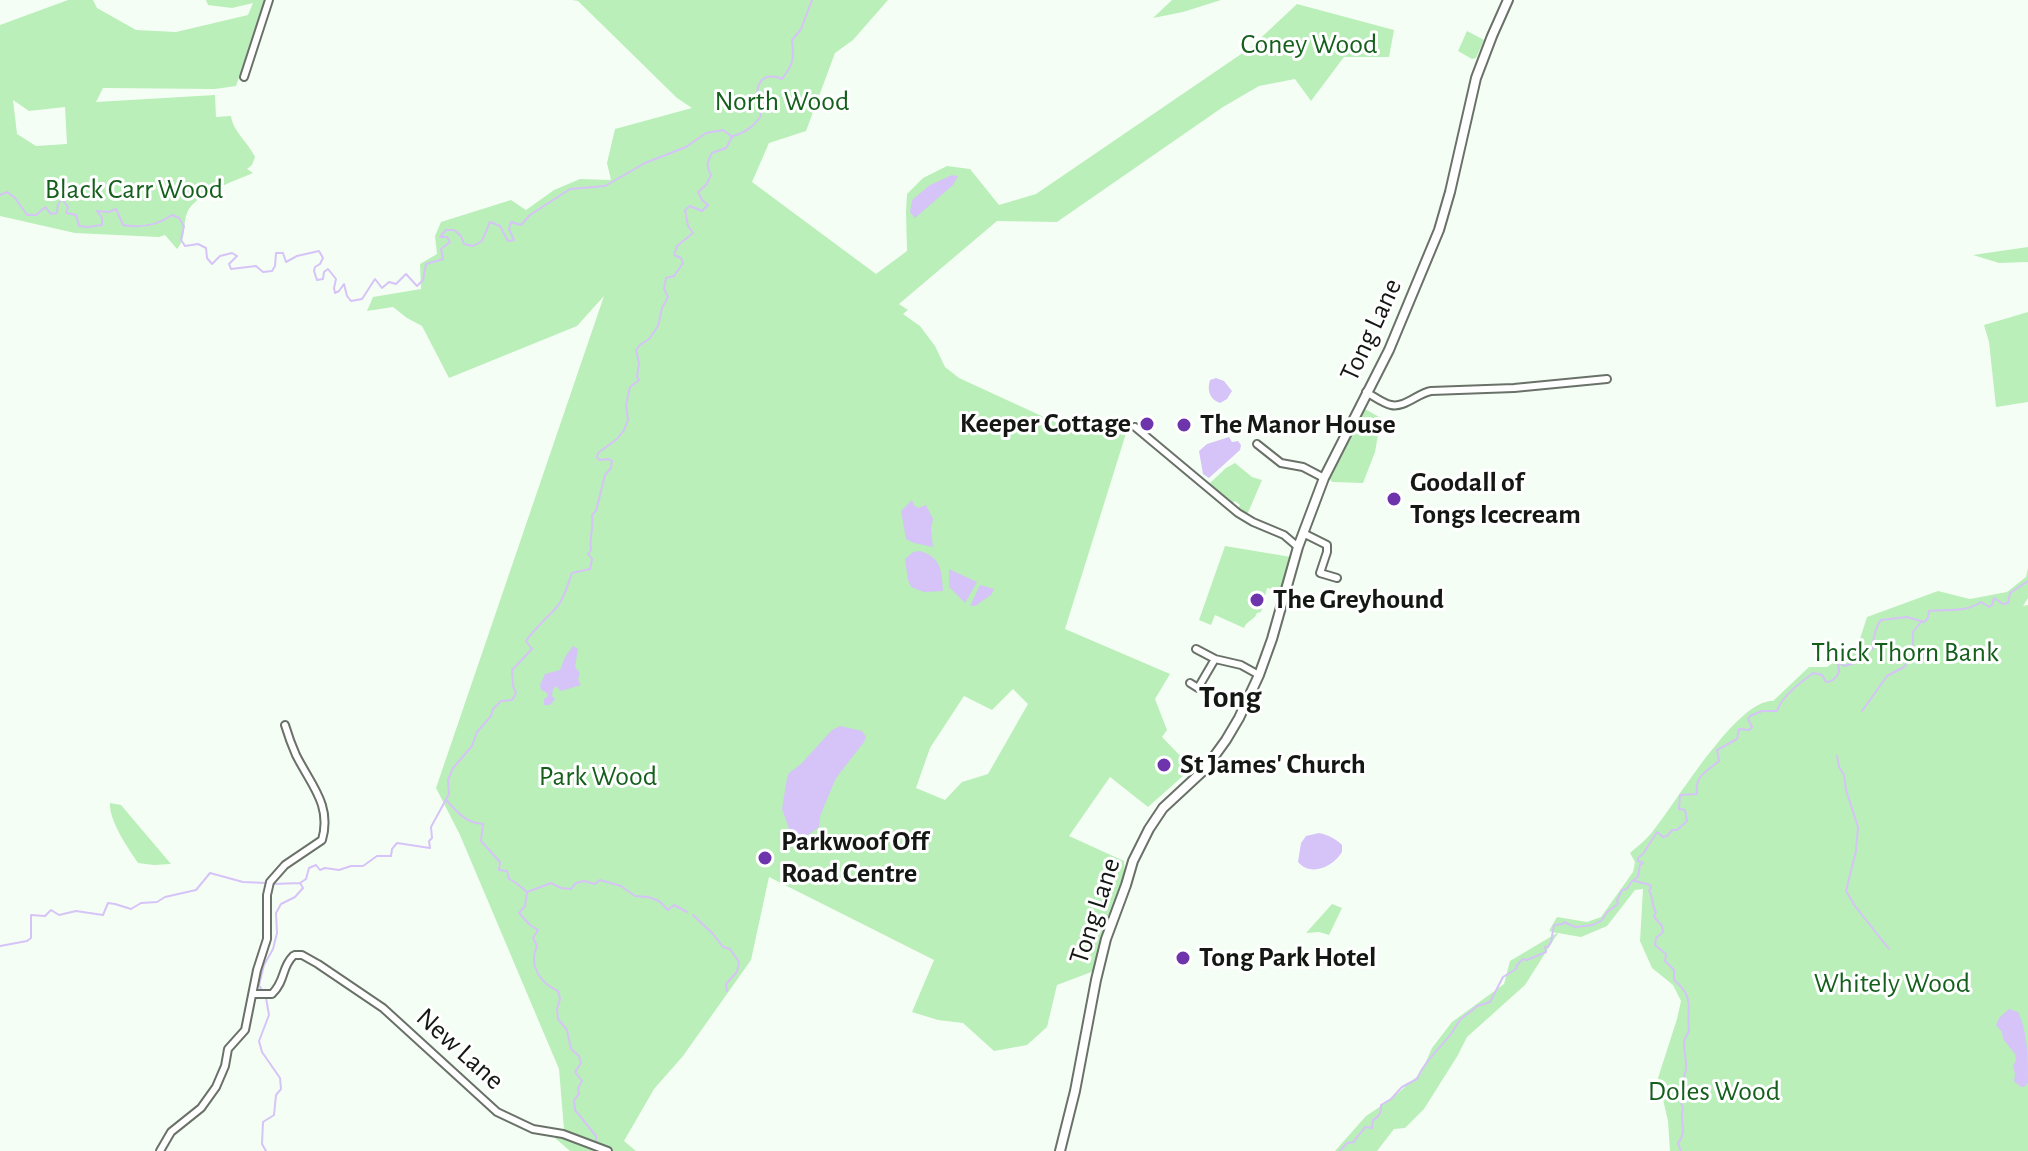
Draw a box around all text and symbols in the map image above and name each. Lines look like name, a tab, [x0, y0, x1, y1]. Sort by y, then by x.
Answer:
park label: Coney Wood	[1240, 28, 1378, 62]
park label: North Wood	[715, 85, 849, 119]
park label: Black Carr Wood	[45, 173, 223, 207]
street label: Tong Lane	[1333, 273, 1409, 387]
place label: Keeper Cottage	[960, 407, 1131, 441]
place label: The Manor House	[1200, 408, 1396, 442]
marker: Keeper Cottage	[1138, 415, 1156, 433]
marker: The Manor House	[1175, 416, 1193, 434]
place label: Goodall of Tongs Icecream	[1410, 466, 1581, 532]
marker: Goodall of Tongs Icecream	[1385, 490, 1403, 508]
place label: The Greyhound	[1273, 583, 1444, 617]
marker: The Greyhound	[1248, 591, 1266, 609]
park label: Thick Thorn Bank	[1811, 636, 1999, 670]
district label: Tong	[1199, 678, 1261, 716]
place label: St James' Church	[1180, 748, 1366, 782]
marker: St James' Church	[1155, 756, 1173, 774]
park label: Park Wood	[539, 760, 657, 794]
place label: Parkwoof Off Road Centre	[781, 825, 929, 891]
marker: Parkwoof Off Road Centre	[756, 849, 774, 867]
street label: Tong Lane	[1062, 854, 1128, 968]
place label: Tong Park Hotel	[1199, 941, 1376, 975]
marker: Tong Park Hotel	[1174, 949, 1192, 967]
park label: Whitely Wood	[1814, 967, 1970, 1001]
street label: New Lane	[409, 1001, 511, 1097]
park label: Doles Wood	[1648, 1075, 1780, 1109]

